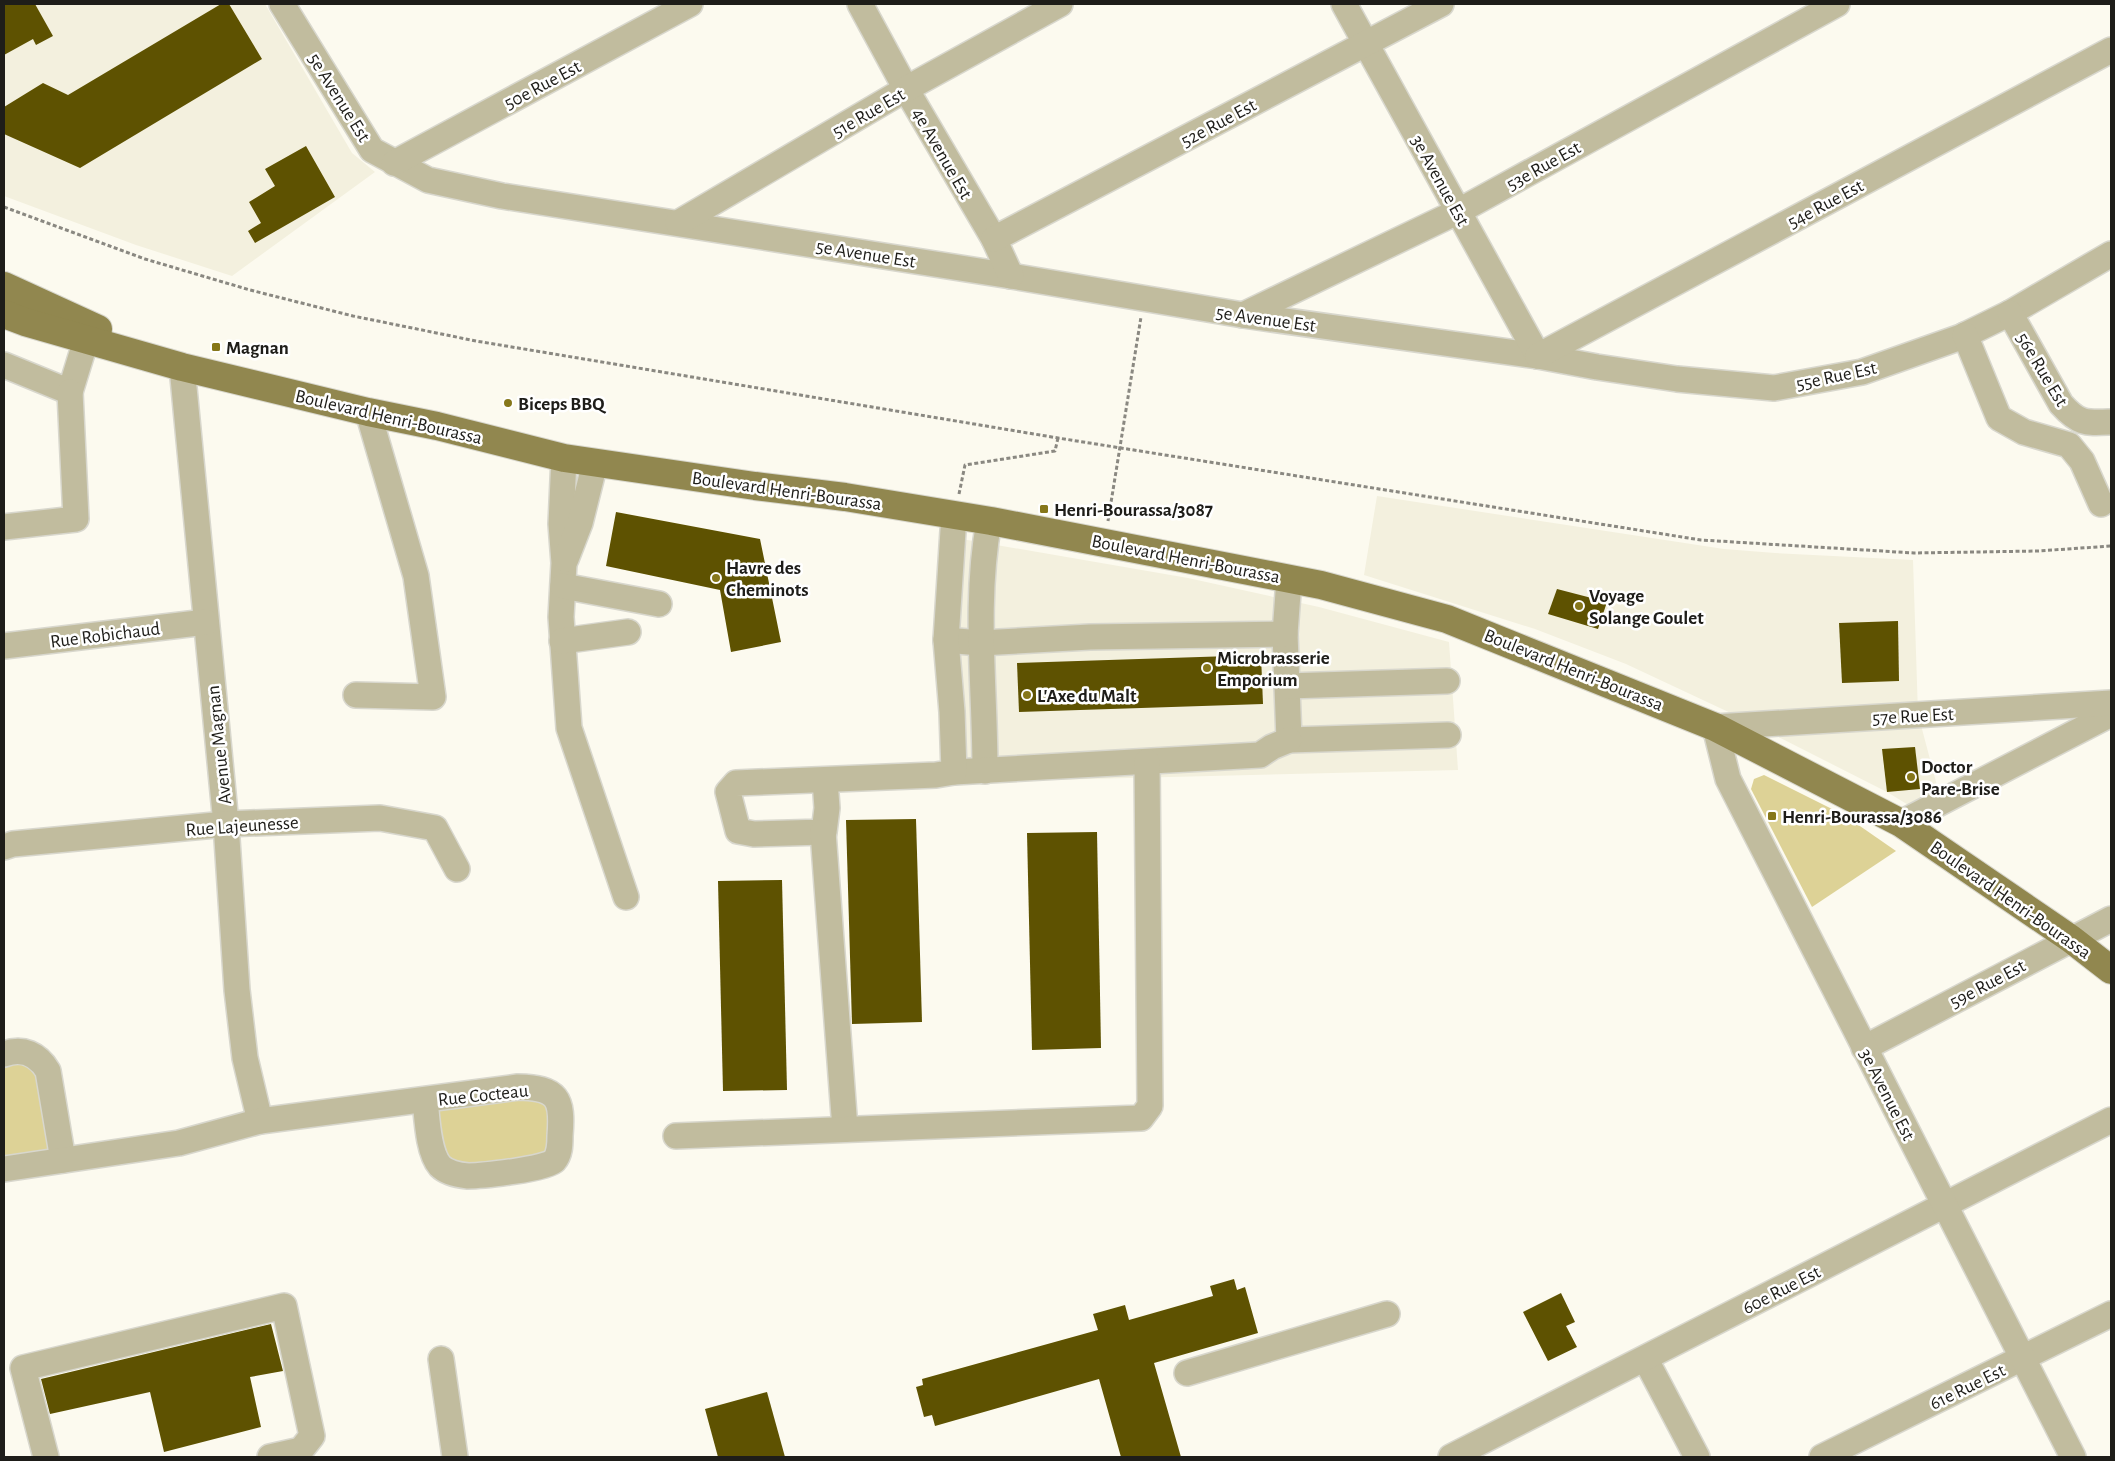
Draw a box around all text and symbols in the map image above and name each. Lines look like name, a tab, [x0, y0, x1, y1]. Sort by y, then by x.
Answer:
street label: 5e Avenue Est	[304, 50, 373, 145]
street label: 50e Rue Est	[501, 57, 584, 113]
street label: 51e Rue Est	[829, 85, 908, 142]
street label: 52e Rue Est	[1178, 96, 1260, 151]
street label: 4e Avenue Est	[908, 105, 975, 203]
street label: 3e Avenue Est	[1407, 132, 1472, 229]
street label: 53e Rue Est	[1503, 138, 1584, 194]
street label: 54e Rue Est	[1785, 176, 1867, 232]
street label: 5e Avenue Est	[815, 237, 917, 272]
street label: 5e Avenue Est	[1215, 303, 1317, 336]
street label: 56e Rue Est	[2012, 329, 2071, 410]
place label: Magnan	[226, 339, 289, 358]
marker: Magnan	[210, 341, 222, 353]
street label: 55e Rue Est	[1794, 359, 1878, 394]
street label: Boulevard Henri-Bourassa	[293, 387, 484, 448]
place label: Biceps BBQ	[518, 395, 606, 414]
marker: Biceps BBQ	[502, 397, 514, 409]
street label: Boulevard Henri-Bourassa	[691, 469, 883, 514]
place label: Henri-Bourassa/3087	[1054, 501, 1213, 520]
marker: Henri-Bourassa/3087	[1038, 503, 1050, 515]
street label: Boulevard Henri-Bourassa	[1090, 532, 1282, 587]
place label: Havre des Cheminots	[726, 559, 808, 600]
marker: Havre des Cheminots	[710, 572, 722, 584]
place label: Voyage Solange Goulet	[1589, 587, 1704, 628]
marker: Voyage Solange Goulet	[1573, 600, 1585, 612]
street label: Rue Robichaud	[49, 619, 161, 652]
street label: Boulevard Henri-Bourassa	[1481, 626, 1666, 715]
place label: Microbrasserie Emporium	[1217, 649, 1330, 690]
marker: Microbrasserie Emporium	[1201, 662, 1213, 674]
street label: Avenue Magnan	[204, 684, 235, 805]
place label: L'Axe du Malt	[1037, 687, 1137, 706]
marker: L'Axe du Malt	[1021, 689, 1033, 701]
street label: 57e Rue Est	[1872, 705, 1954, 728]
place label: Doctor Pare-Brise	[1921, 758, 2000, 799]
marker: Doctor Pare-Brise	[1905, 771, 1917, 783]
place label: Henri-Bourassa/3086	[1782, 808, 1942, 827]
marker: Henri-Bourassa/3086	[1766, 810, 1778, 822]
street label: Rue Lajeunesse	[185, 813, 299, 840]
street label: Boulevard Henri-Bourassa	[1926, 838, 2094, 963]
street label: 59e Rue Est	[1947, 957, 2029, 1012]
street label: 3e Avenue Est	[1855, 1046, 1918, 1144]
street label: Rue Cocteau	[437, 1081, 530, 1110]
street label: 60e Rue Est	[1740, 1263, 1824, 1318]
street label: 61e Rue Est	[1927, 1361, 2008, 1414]

